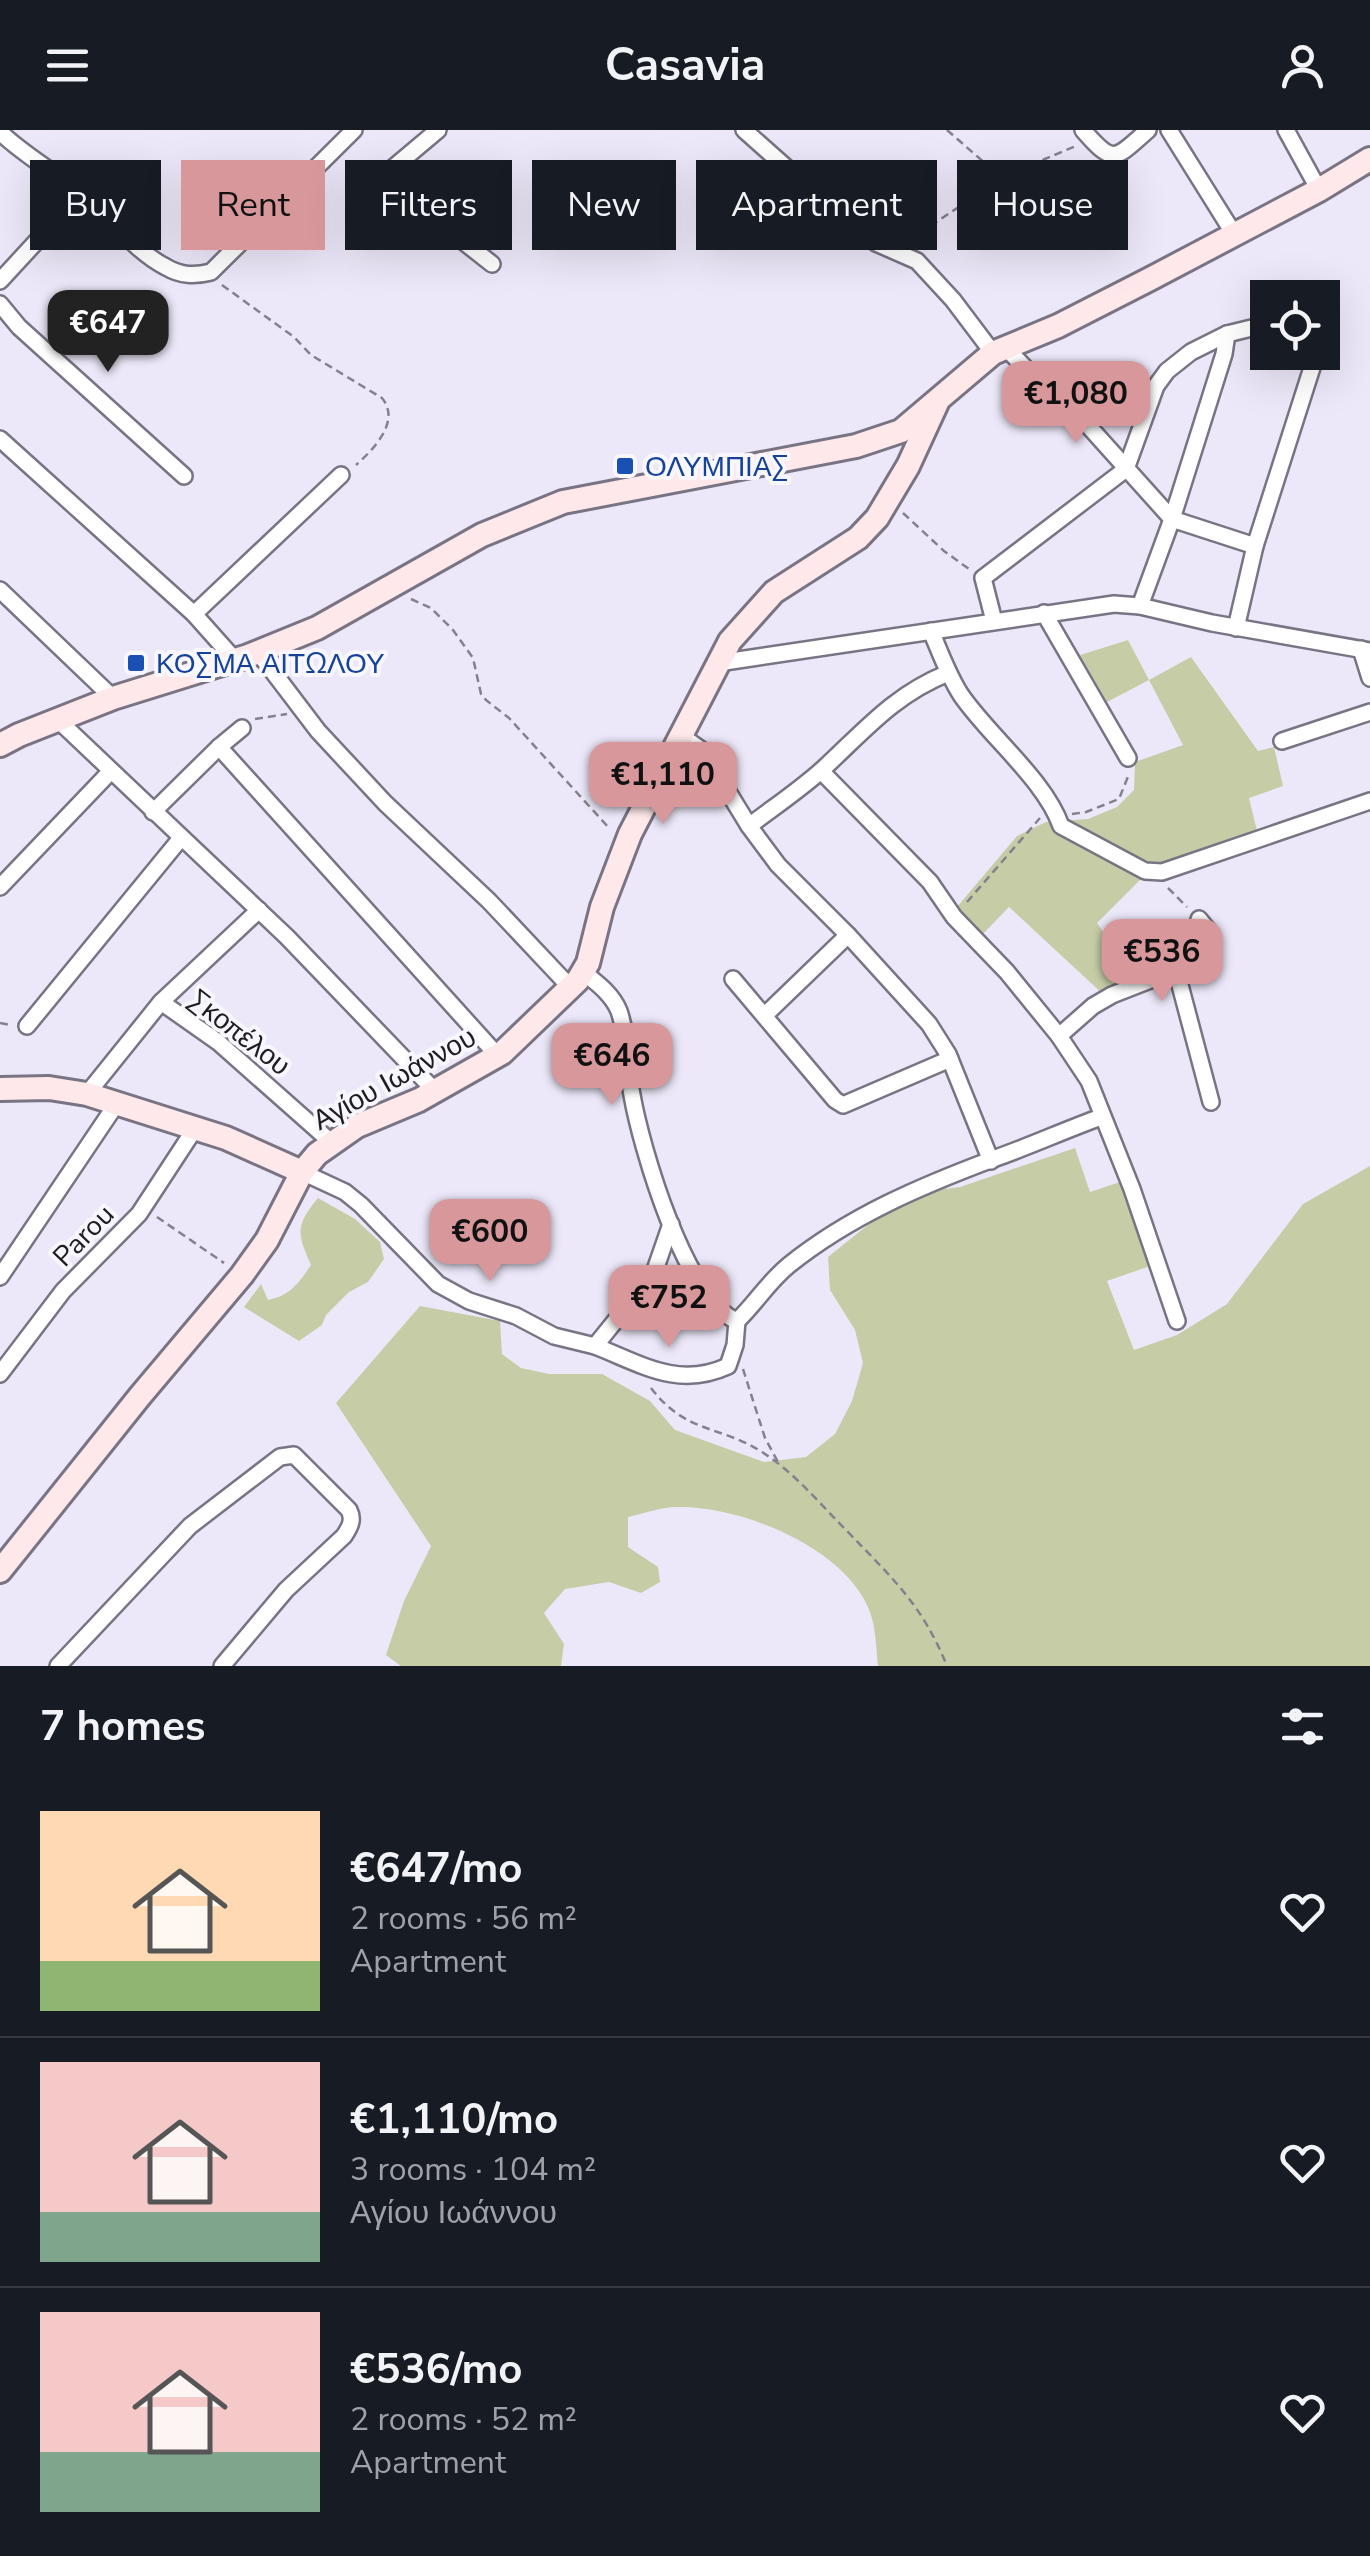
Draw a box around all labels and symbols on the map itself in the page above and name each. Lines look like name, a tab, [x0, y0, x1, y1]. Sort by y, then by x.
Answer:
pin: €647	[49, 290, 167, 375]
pin: €1,080	[995, 361, 1157, 446]
place label: ΟΛΥΜΠΙΑΣ	[645, 448, 788, 486]
marker: ΟΛΥΜΠΙΑΣ	[614, 455, 636, 477]
place label: ΚΟΣΜΑ ΑΙΤΩΛΟΥ	[156, 645, 385, 683]
marker: ΚΟΣΜΑ ΑΙΤΩΛΟΥ	[125, 652, 147, 674]
pin: €1,110	[582, 742, 744, 827]
pin: €536	[1103, 919, 1221, 1004]
street label: Σκοπέλου	[181, 981, 298, 1085]
street label: Αγίου Ιωάννου	[306, 1018, 483, 1139]
pin: €646	[553, 1023, 671, 1108]
street label: Parou	[45, 1196, 123, 1275]
pin: €600	[431, 1199, 549, 1284]
pin: €752	[610, 1265, 728, 1350]

